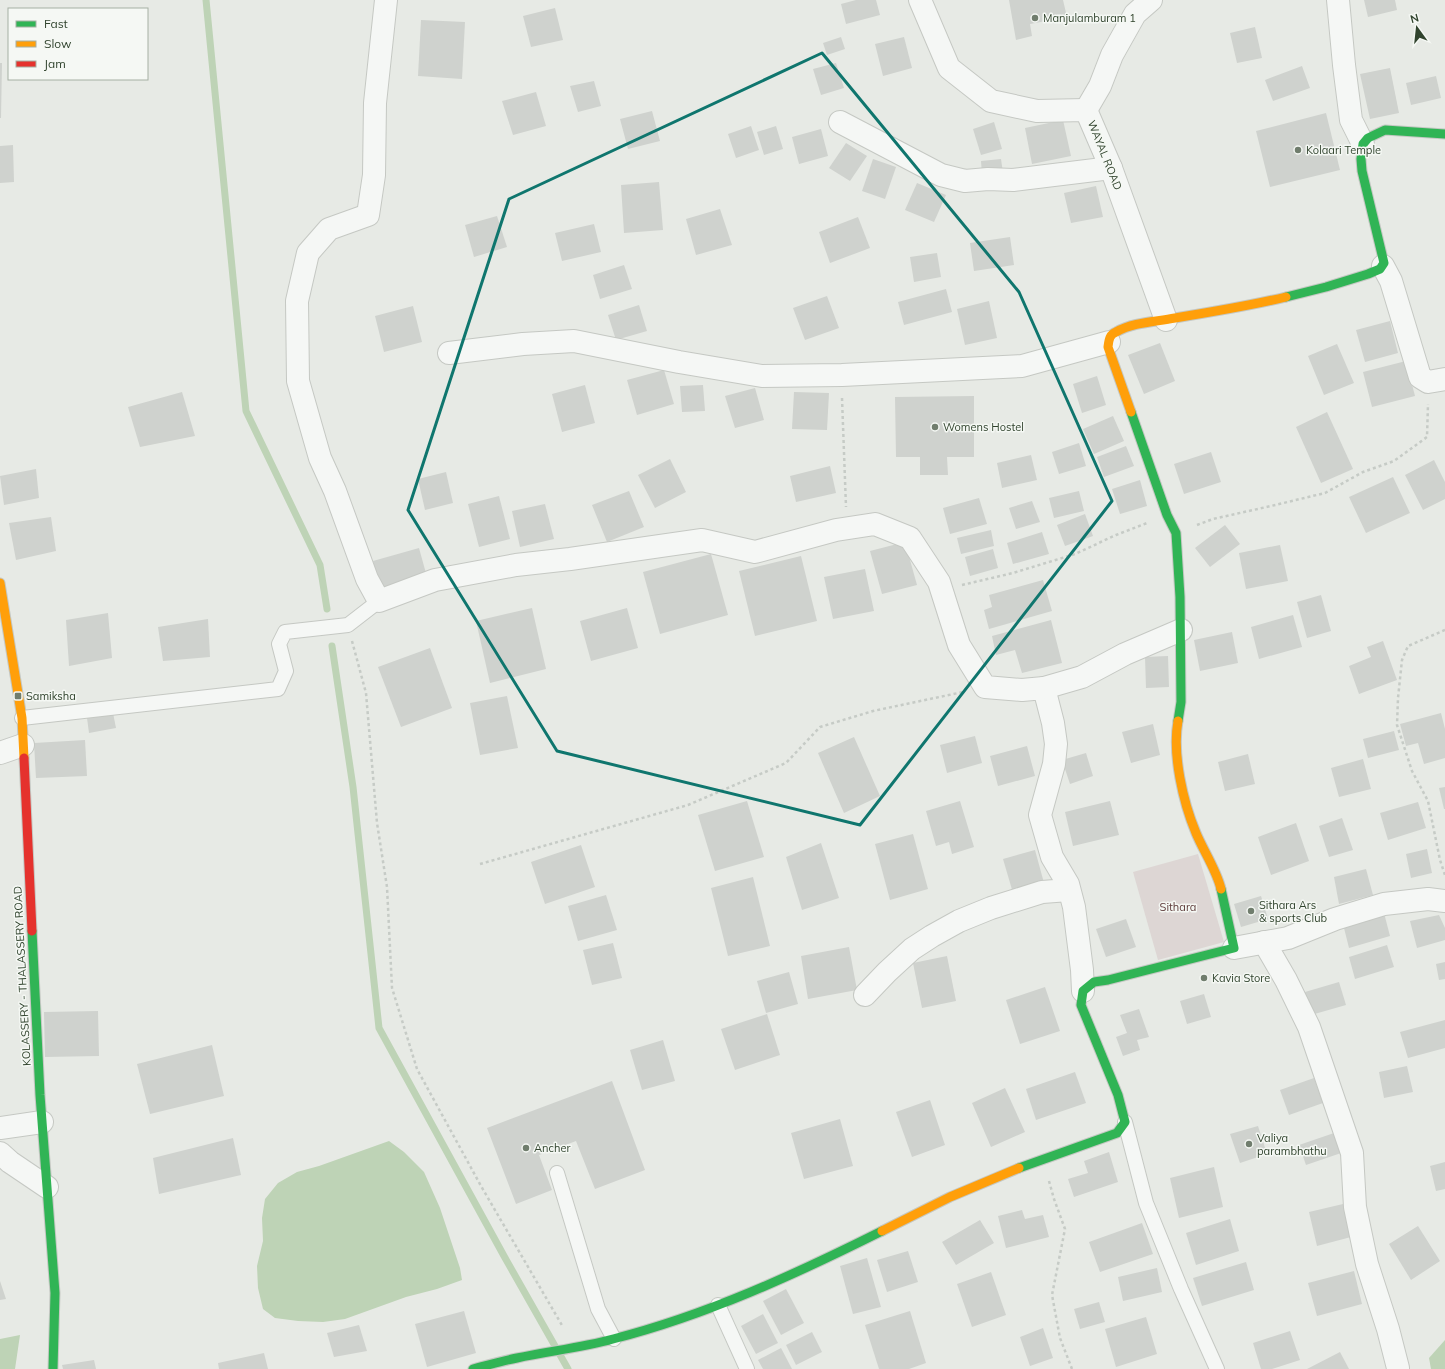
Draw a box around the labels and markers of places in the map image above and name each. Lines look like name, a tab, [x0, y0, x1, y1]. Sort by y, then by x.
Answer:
place label: Manjulamburam 1	[1043, 11, 1136, 25]
marker: Manjulamburam 1	[1030, 13, 1040, 23]
place label: Kolaari Temple	[1306, 143, 1381, 157]
marker: Kolaari Temple	[1293, 145, 1303, 155]
place label: Womens Hostel	[943, 420, 1024, 434]
marker: Womens Hostel	[930, 422, 940, 432]
place label: Samiksha	[26, 689, 76, 703]
marker: Samiksha	[13, 691, 23, 701]
place label: Sithara Ars & sports Club	[1259, 898, 1328, 925]
marker: Sithara Ars & sports Club	[1246, 906, 1256, 916]
place label: Kavia Store	[1212, 971, 1270, 985]
marker: Kavia Store	[1199, 973, 1209, 983]
place label: Valiya parambhathu	[1257, 1131, 1327, 1158]
marker: Valiya parambhathu	[1244, 1139, 1254, 1149]
place label: Ancher	[534, 1141, 570, 1155]
marker: Ancher	[521, 1143, 531, 1153]

